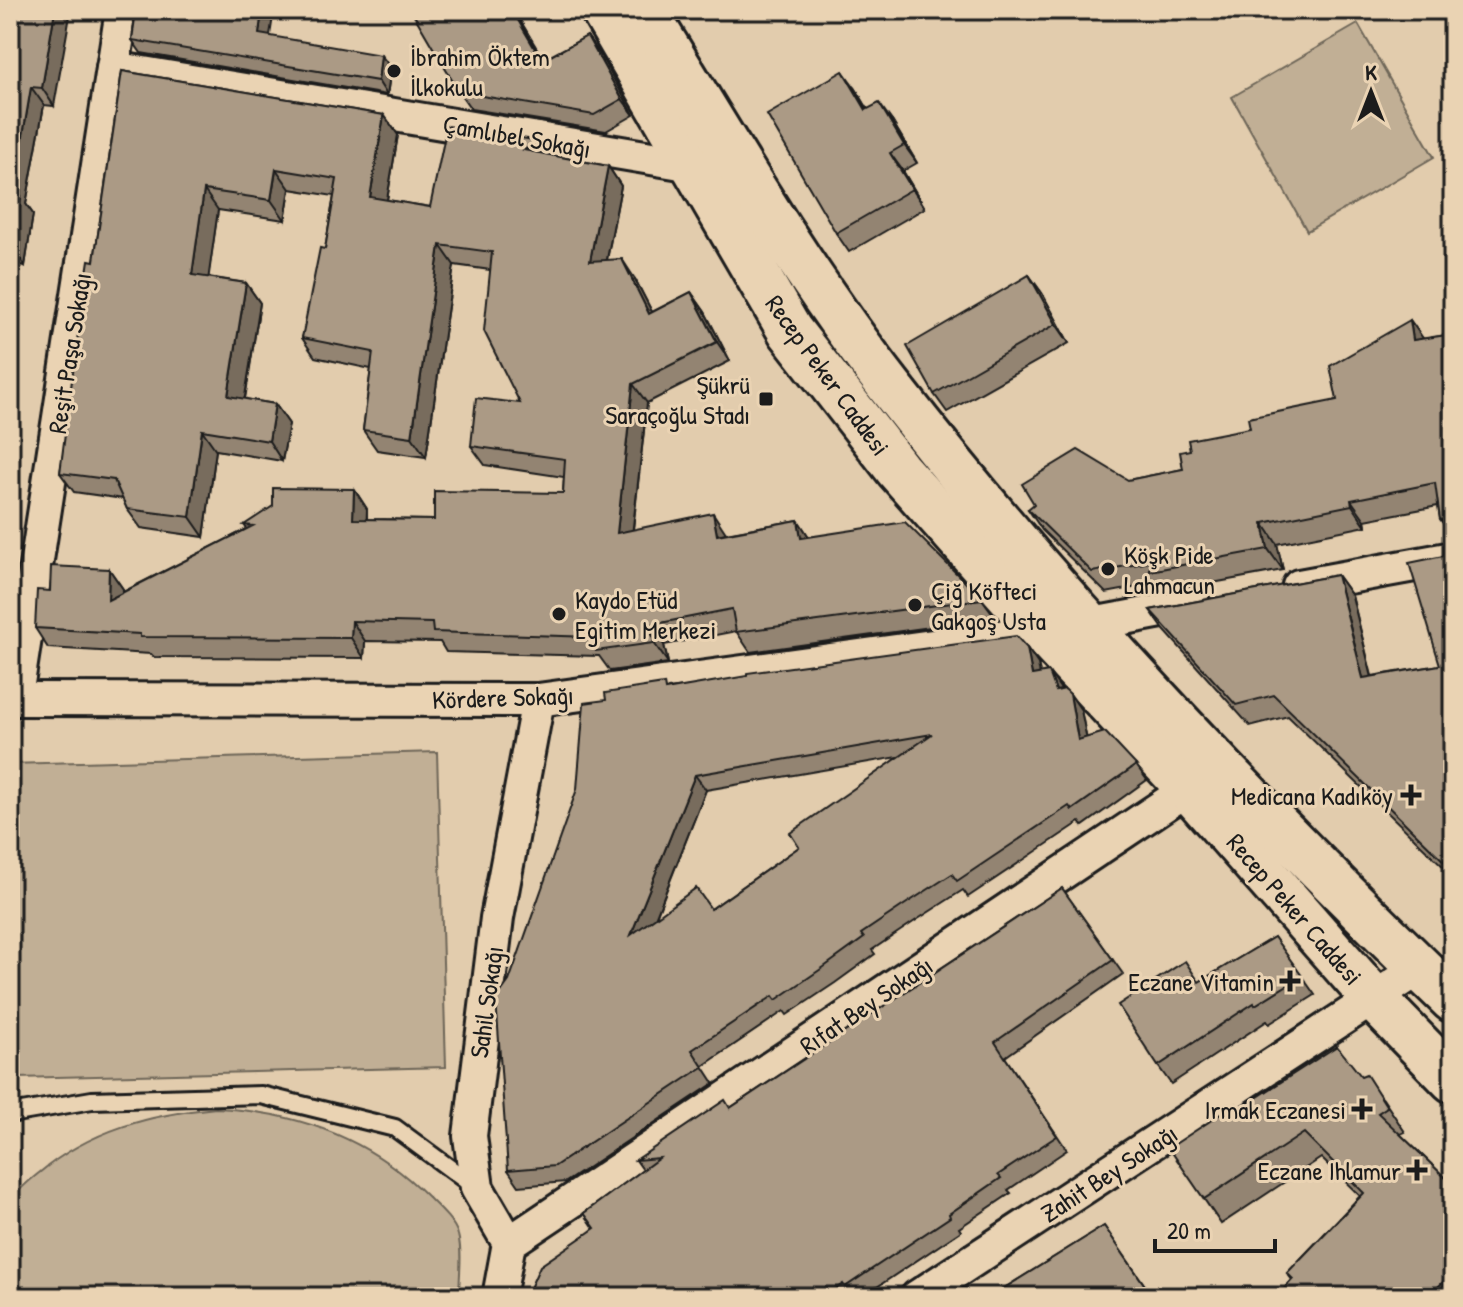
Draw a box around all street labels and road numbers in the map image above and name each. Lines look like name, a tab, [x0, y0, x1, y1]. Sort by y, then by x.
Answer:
street label: Çamlıbel Sokağı	[440, 106, 594, 166]
street label: Reşit Paşa Sokağı	[39, 270, 99, 436]
street label: Recep Peker Caddesi	[758, 288, 898, 462]
street label: Kördere Sokağı	[432, 677, 574, 717]
street label: Recep Peker Caddesi	[1219, 826, 1371, 992]
street label: Sahil Sokağı	[461, 944, 511, 1060]
street label: Rıfat Bey Sokağı	[793, 948, 939, 1062]
street label: Zahit Bey Sokağı	[1034, 1116, 1184, 1230]

